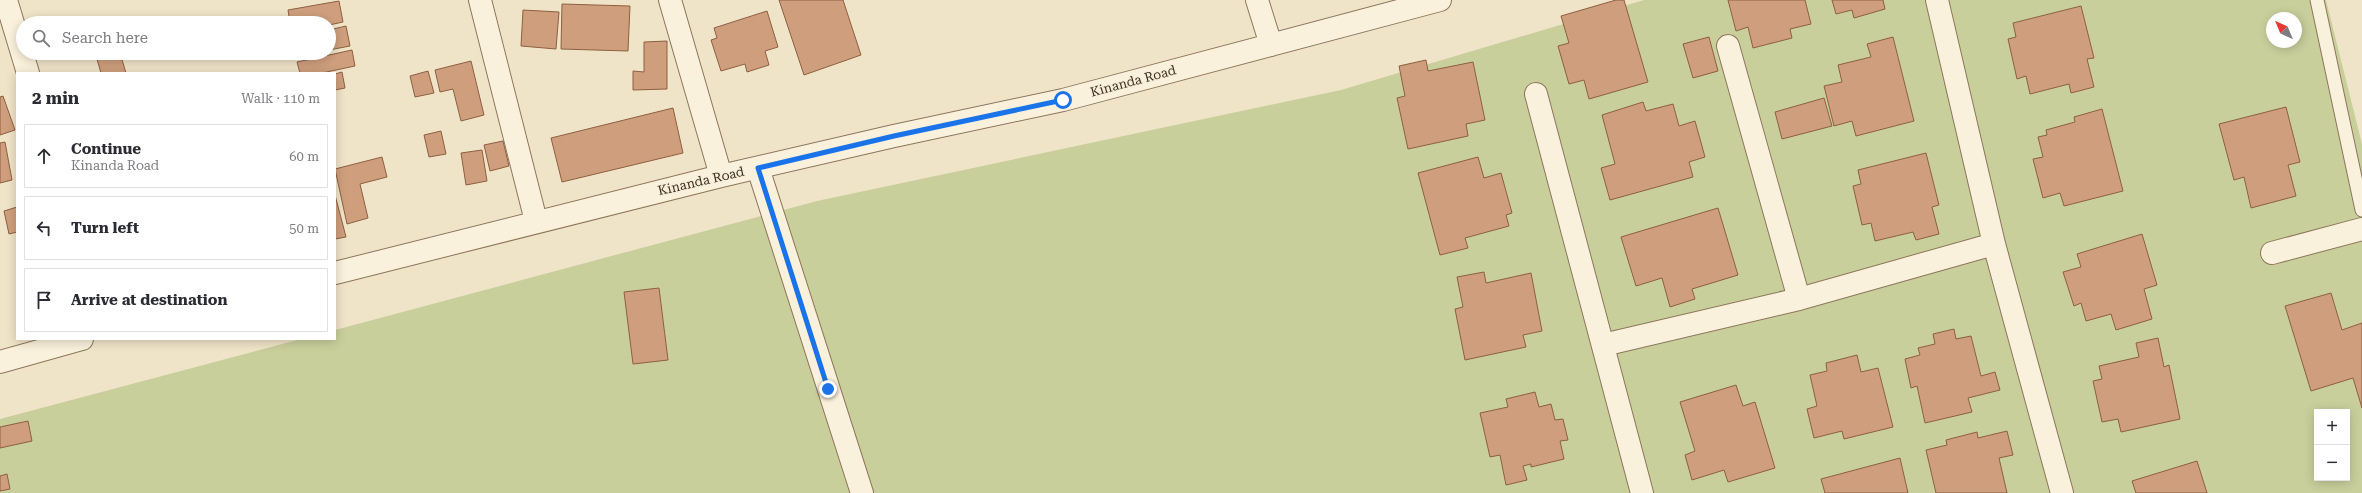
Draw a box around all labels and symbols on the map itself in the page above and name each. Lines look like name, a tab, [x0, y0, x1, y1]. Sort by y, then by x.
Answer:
north arrow	[2266, 12, 2302, 48]
street label: Kinanda Road	[1089, 62, 1178, 100]
route start	[1054, 91, 1072, 109]
street label: Kinanda Road	[656, 164, 746, 198]
route end	[819, 380, 837, 398]

